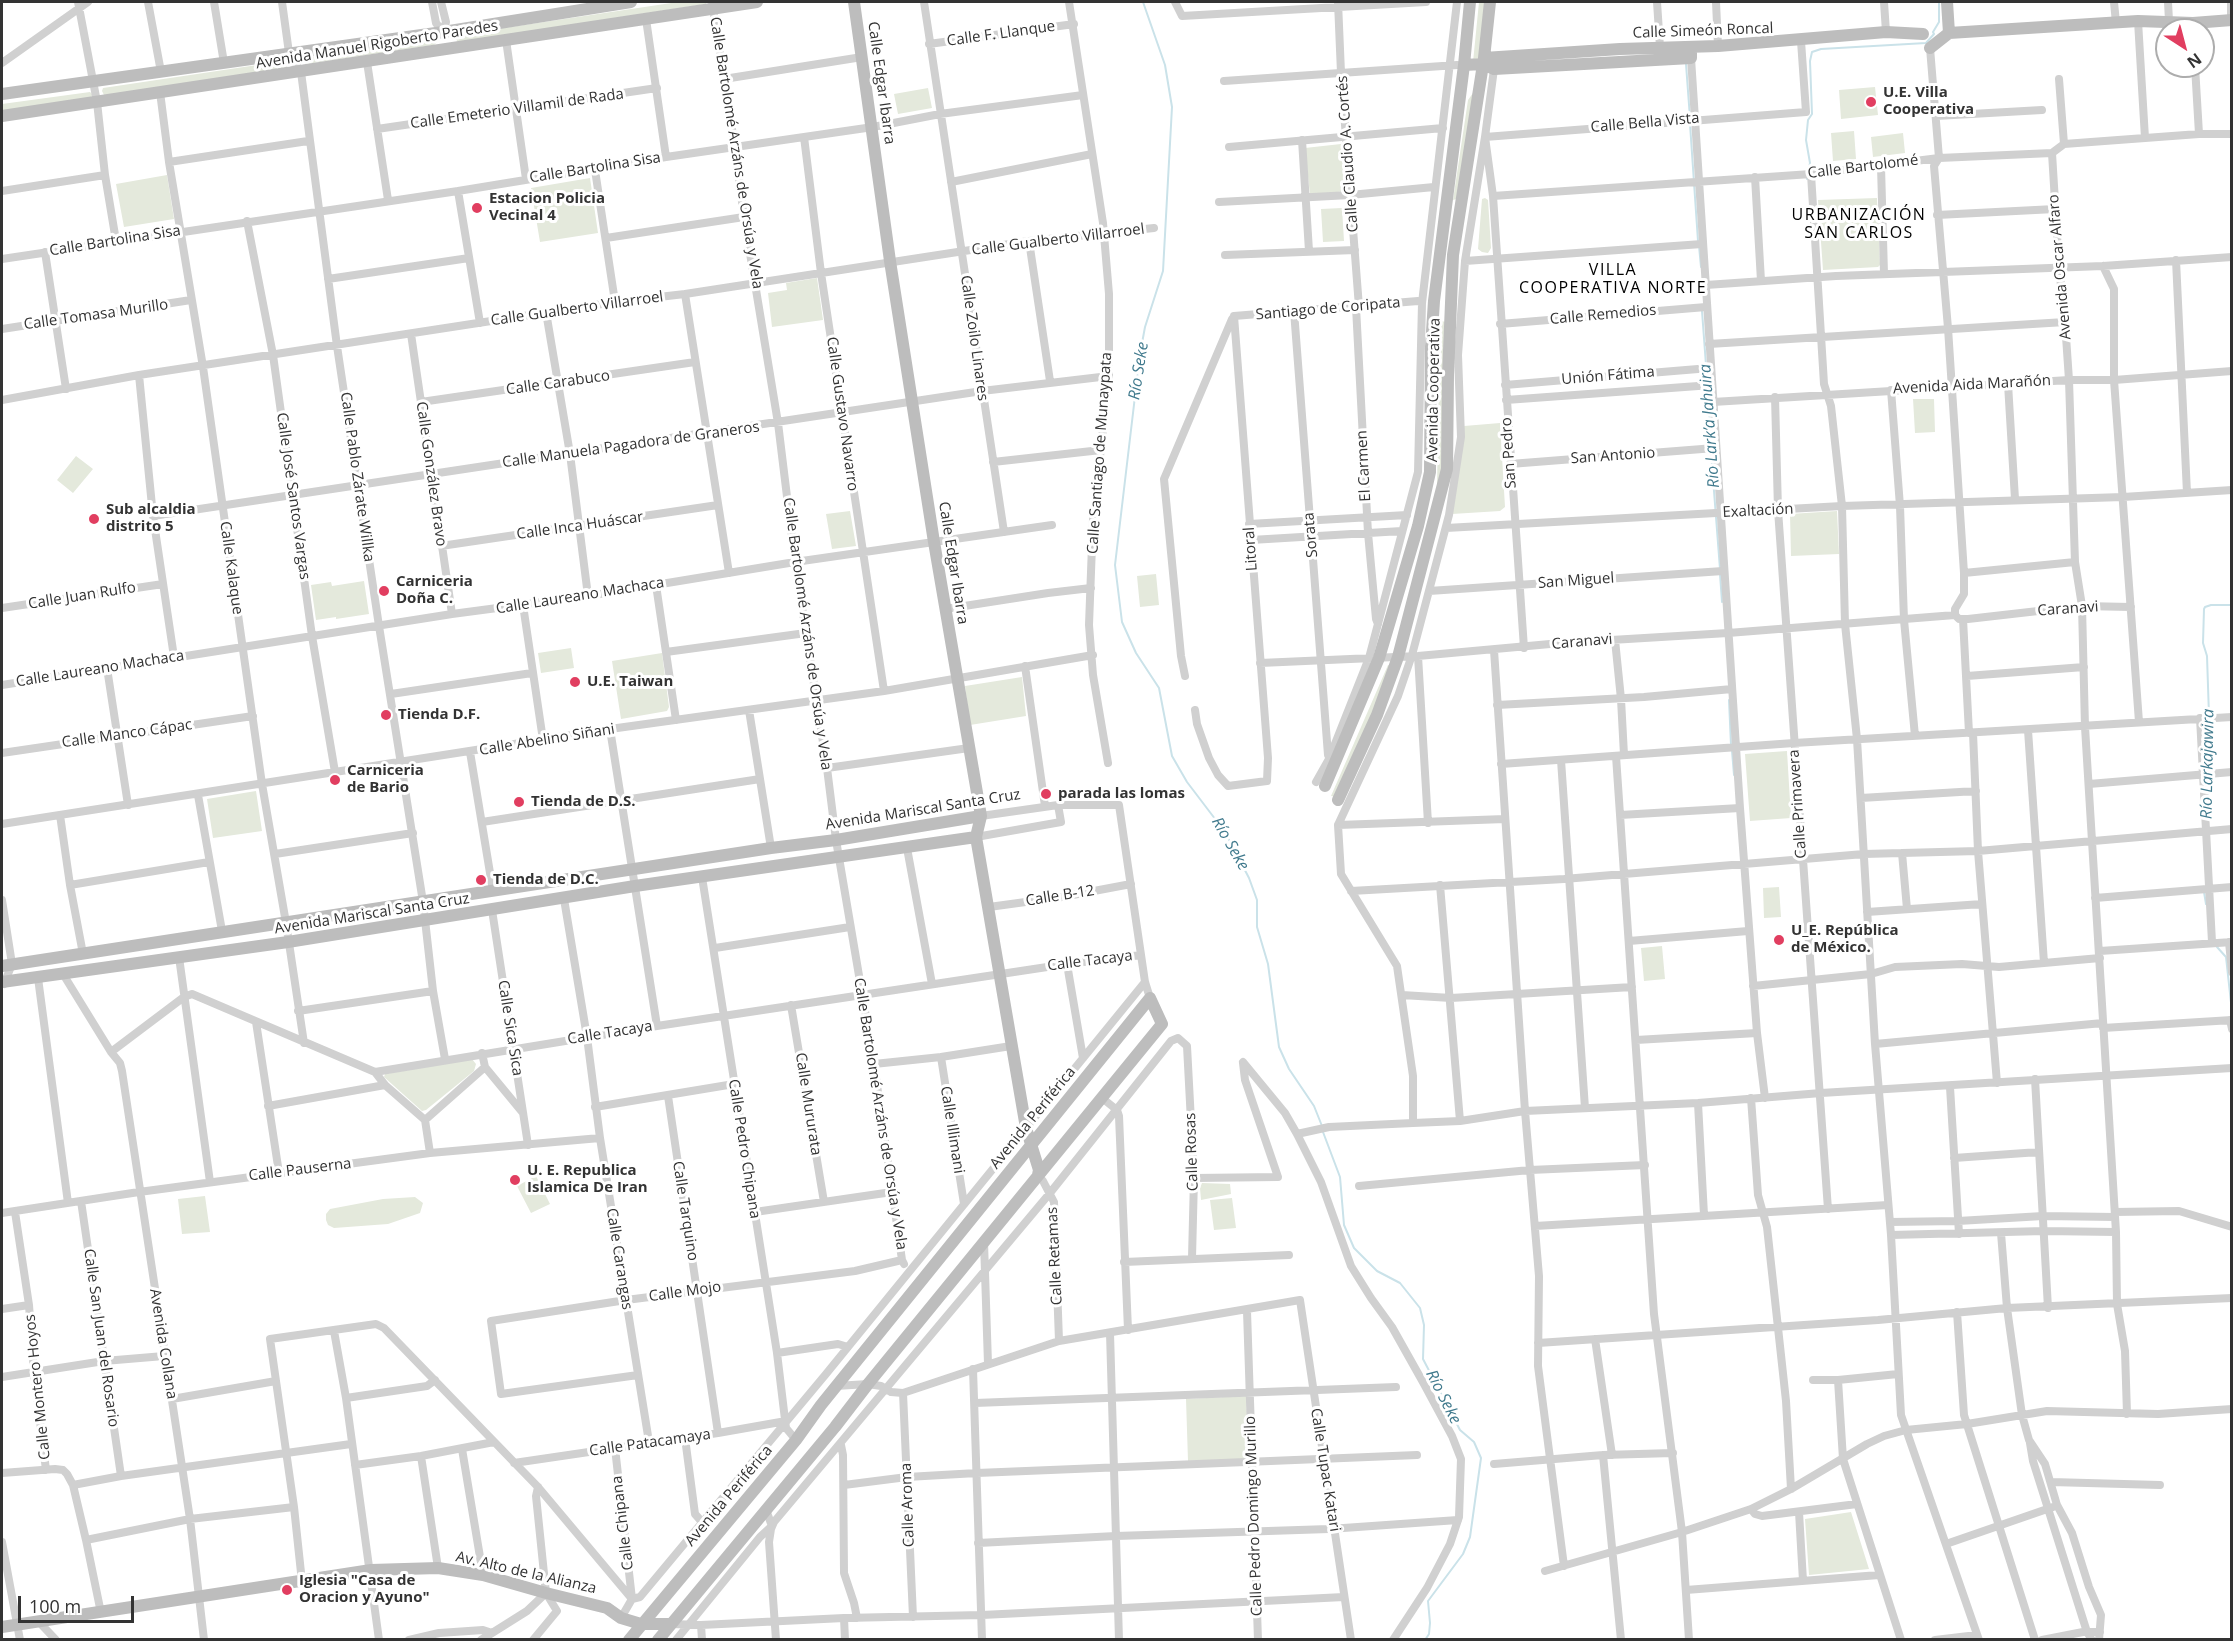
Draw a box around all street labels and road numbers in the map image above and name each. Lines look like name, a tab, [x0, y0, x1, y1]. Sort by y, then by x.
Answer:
street label: Calle Bartolomé Arzáns de Orsúa y Vela	[706, 16, 766, 290]
street label: Avenida Manuel Rigoberto Paredes	[255, 17, 499, 73]
street label: Calle F. Llanque	[946, 17, 1056, 51]
street label: Calle Edgar Ibarra	[863, 20, 899, 146]
street label: Calle Simeón Roncal	[1632, 20, 1774, 42]
street label: Calle Claudio A. Cortés	[1334, 75, 1362, 233]
street label: Calle Emeterio Villamil de Rada	[409, 85, 625, 133]
street label: Calle Bella Vista	[1590, 109, 1700, 137]
street label: Calle Bartolina Sisa	[528, 149, 662, 187]
street label: Calle Bartolomé	[1807, 151, 1919, 183]
street label: Avenida Oscar Alfaro	[2045, 194, 2075, 340]
street label: Calle Gualberto Villarroel	[971, 220, 1145, 260]
street label: Calle Bartolina Sisa	[48, 222, 182, 260]
street label: Calle Zoilo Linares	[956, 274, 992, 402]
street label: Calle Gualberto Villarroel	[490, 288, 664, 330]
street label: Santiago de Coripata	[1255, 294, 1401, 324]
street label: Calle Tomasa Murillo	[23, 296, 169, 334]
street label: Calle Remedios	[1549, 301, 1657, 329]
street label: Avenida Cooperativa	[1424, 318, 1444, 462]
street label: Calle Gustavo Navarro	[822, 336, 862, 492]
street label: Calle Santiago de Munaypata	[1084, 351, 1116, 555]
street label: Unión Fátima	[1561, 363, 1655, 389]
street label: Calle Carabuco	[505, 367, 611, 399]
street label: Avenida Aida Marañón	[1893, 372, 2051, 398]
street label: Calle Pablo Zárate Willka	[336, 391, 378, 563]
street label: Calle González Bravo	[412, 400, 450, 548]
street label: Calle José Santos Vargas	[272, 411, 314, 581]
street label: San Pedro	[1498, 417, 1520, 489]
street label: Calle Manuela Pagadora de Graneros	[501, 418, 761, 472]
street label: El Carmen	[1353, 430, 1375, 502]
street label: San Antonio	[1570, 444, 1656, 468]
street label: Calle Bartolomé Arzáns de Orsúa y Vela	[779, 496, 835, 772]
street label: Calle Edgar Ibarra	[934, 500, 972, 626]
street label: Exaltación	[1722, 500, 1794, 522]
street label: Calle Inca Huáscar	[515, 508, 645, 544]
street label: Sorata	[1300, 512, 1322, 558]
street label: Calle Kalaque	[216, 520, 246, 616]
street label: Litoral	[1240, 526, 1262, 572]
street label: San Miguel	[1537, 569, 1615, 593]
street label: Calle Laureano Machaca	[495, 574, 665, 618]
street label: Calle Juan Rulfo	[27, 579, 137, 613]
street label: Caranavi	[2037, 598, 2099, 620]
street label: Caranavi	[1551, 630, 1613, 654]
street label: Calle Laureano Machaca	[15, 647, 185, 691]
street label: Calle Manco Cápac	[61, 716, 193, 752]
street label: Calle Abelino Siñani	[478, 720, 616, 760]
street label: Calle Primavera	[1785, 749, 1811, 859]
street label: Avenida Mariscal Santa Cruz	[824, 786, 1022, 834]
street label: Calle B-12	[1024, 882, 1096, 910]
street label: Avenida Mariscal Santa Cruz	[273, 890, 471, 938]
street label: Calle Tacaya	[1046, 947, 1134, 975]
street label: Calle Bartolomé Arzáns de Orsúa y Vela	[850, 977, 910, 1251]
street label: Calle Sica Sica	[494, 979, 526, 1077]
street label: Calle Tacaya	[566, 1017, 654, 1049]
street label: Calle Mururata	[791, 1051, 825, 1157]
street label: Avenida Periférica	[986, 1063, 1080, 1173]
street label: Calle Pedro Chipana	[724, 1078, 764, 1220]
street label: Calle Illimani	[936, 1085, 968, 1175]
street label: Calle Rosas	[1182, 1112, 1202, 1192]
street label: Calle Pauserna	[248, 1155, 352, 1185]
street label: Calle Tarquino	[668, 1160, 702, 1262]
street label: Calle Retamas	[1043, 1206, 1067, 1306]
street label: Calle Carangas	[602, 1207, 636, 1311]
street label: Calle San Juan del Rosario	[80, 1248, 122, 1428]
street label: Calle Mojo	[648, 1278, 722, 1306]
street label: Avenida Collana	[145, 1287, 181, 1401]
street label: Calle Montero Hoyos	[21, 1313, 55, 1461]
street label: Calle Tupac Katari	[1306, 1407, 1344, 1533]
street label: Calle Pedro Domingo Murillo	[1242, 1416, 1266, 1616]
street label: Calle Patacamaya	[588, 1426, 712, 1460]
street label: Avenida Periférica	[682, 1442, 776, 1550]
street label: Calle Aroma	[898, 1462, 918, 1548]
street label: Calle Chipana	[608, 1475, 638, 1571]
street label: Av. Alto de la Alianza	[454, 1548, 598, 1598]

